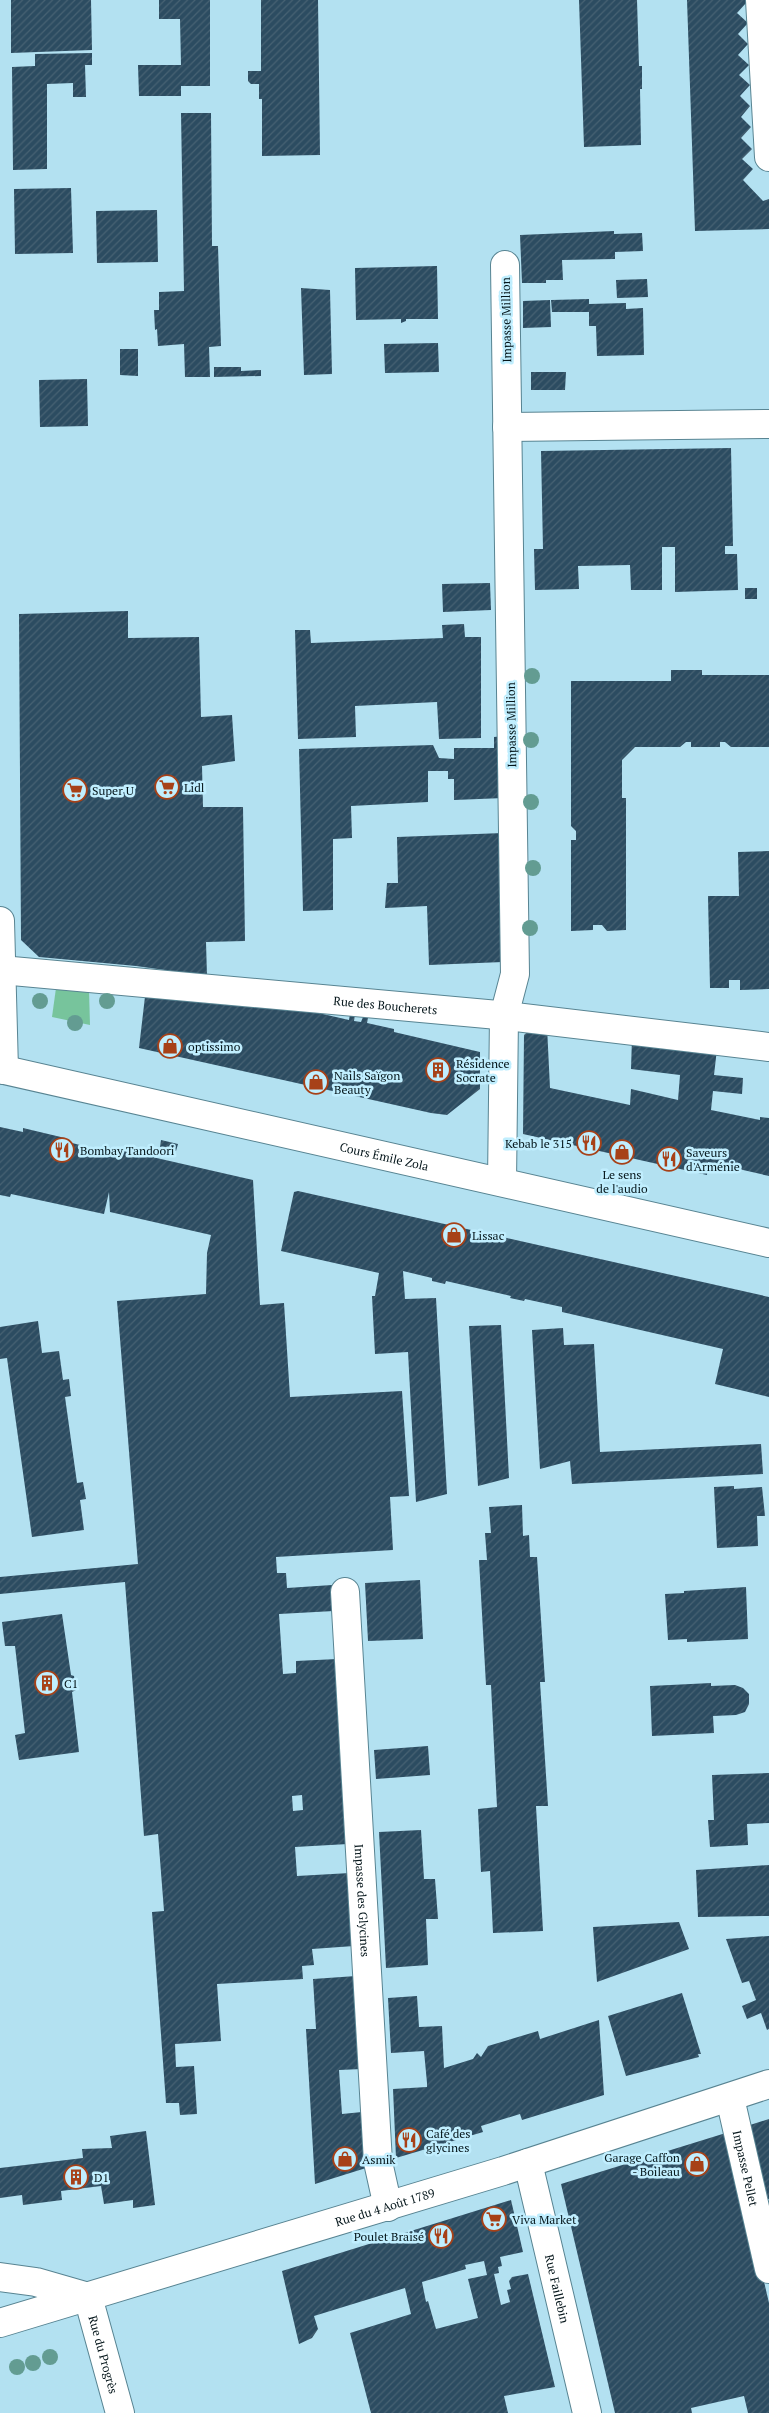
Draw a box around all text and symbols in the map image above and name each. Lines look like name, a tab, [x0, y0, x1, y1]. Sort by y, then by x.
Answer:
street label: Impasse Million	[498, 277, 514, 363]
street label: Impasse Million	[503, 682, 519, 768]
supermarket icon: Lidl	[154, 774, 180, 800]
supermarket icon: Super U	[62, 777, 88, 803]
place label: Lidl	[184, 780, 205, 795]
place label: Super U	[92, 783, 134, 798]
street label: Rue des Boucherets	[333, 993, 438, 1017]
shop icon: optissimo	[157, 1033, 183, 1059]
place label: optissimo	[188, 1039, 241, 1054]
place label: Résidence Socrate	[456, 1056, 510, 1085]
building icon: Résidence Socrate	[425, 1057, 451, 1083]
place label: Nails Saïgon Beauty	[334, 1068, 400, 1097]
shop icon: Nails Saïgon Beauty	[303, 1069, 329, 1095]
restaurant icon: Kebab le 315	[576, 1130, 602, 1156]
place label: Kebab le 315	[505, 1136, 572, 1151]
restaurant icon: Bombay Tandoori	[49, 1137, 75, 1163]
street label: Cours Émile Zola	[338, 1139, 430, 1173]
shop icon: Le sens de l'audio	[609, 1139, 635, 1165]
place label: Bombay Tandoori	[80, 1143, 175, 1158]
place label: Saveurs d'Arménie	[686, 1145, 740, 1174]
restaurant icon: Saveurs d'Arménie	[656, 1146, 682, 1172]
place label: Le sens de l'audio	[596, 1167, 648, 1196]
shop icon: Lissac	[441, 1222, 467, 1248]
place label: Lissac	[472, 1228, 505, 1243]
building icon: C1	[34, 1670, 60, 1696]
place label: C1	[64, 1676, 78, 1691]
street label: Impasse des Glycines	[352, 1844, 374, 1957]
place label: Café des glycines	[426, 2126, 471, 2155]
restaurant icon: Café des glycines	[396, 2127, 422, 2153]
street label: Impasse Pellet	[730, 2129, 762, 2208]
shop icon: Asmik	[332, 2146, 358, 2172]
place label: Garage Caffon - Boileau	[604, 2150, 680, 2179]
shop icon: Garage Caffon - Boileau	[684, 2151, 710, 2177]
place label: Asmik	[362, 2152, 396, 2167]
building icon: D1	[63, 2164, 89, 2190]
place label: D1	[94, 2170, 109, 2185]
street label: Rue du 4 Août 1789	[333, 2185, 436, 2229]
supermarket icon: Viva Market	[481, 2206, 507, 2232]
place label: Viva Market	[512, 2212, 577, 2227]
restaurant icon: Poulet Braisé	[428, 2223, 454, 2249]
place label: Poulet Braisé	[354, 2229, 424, 2244]
street label: Rue Faillebin	[542, 2253, 573, 2325]
street label: Rue du Progrès	[86, 2314, 122, 2395]

